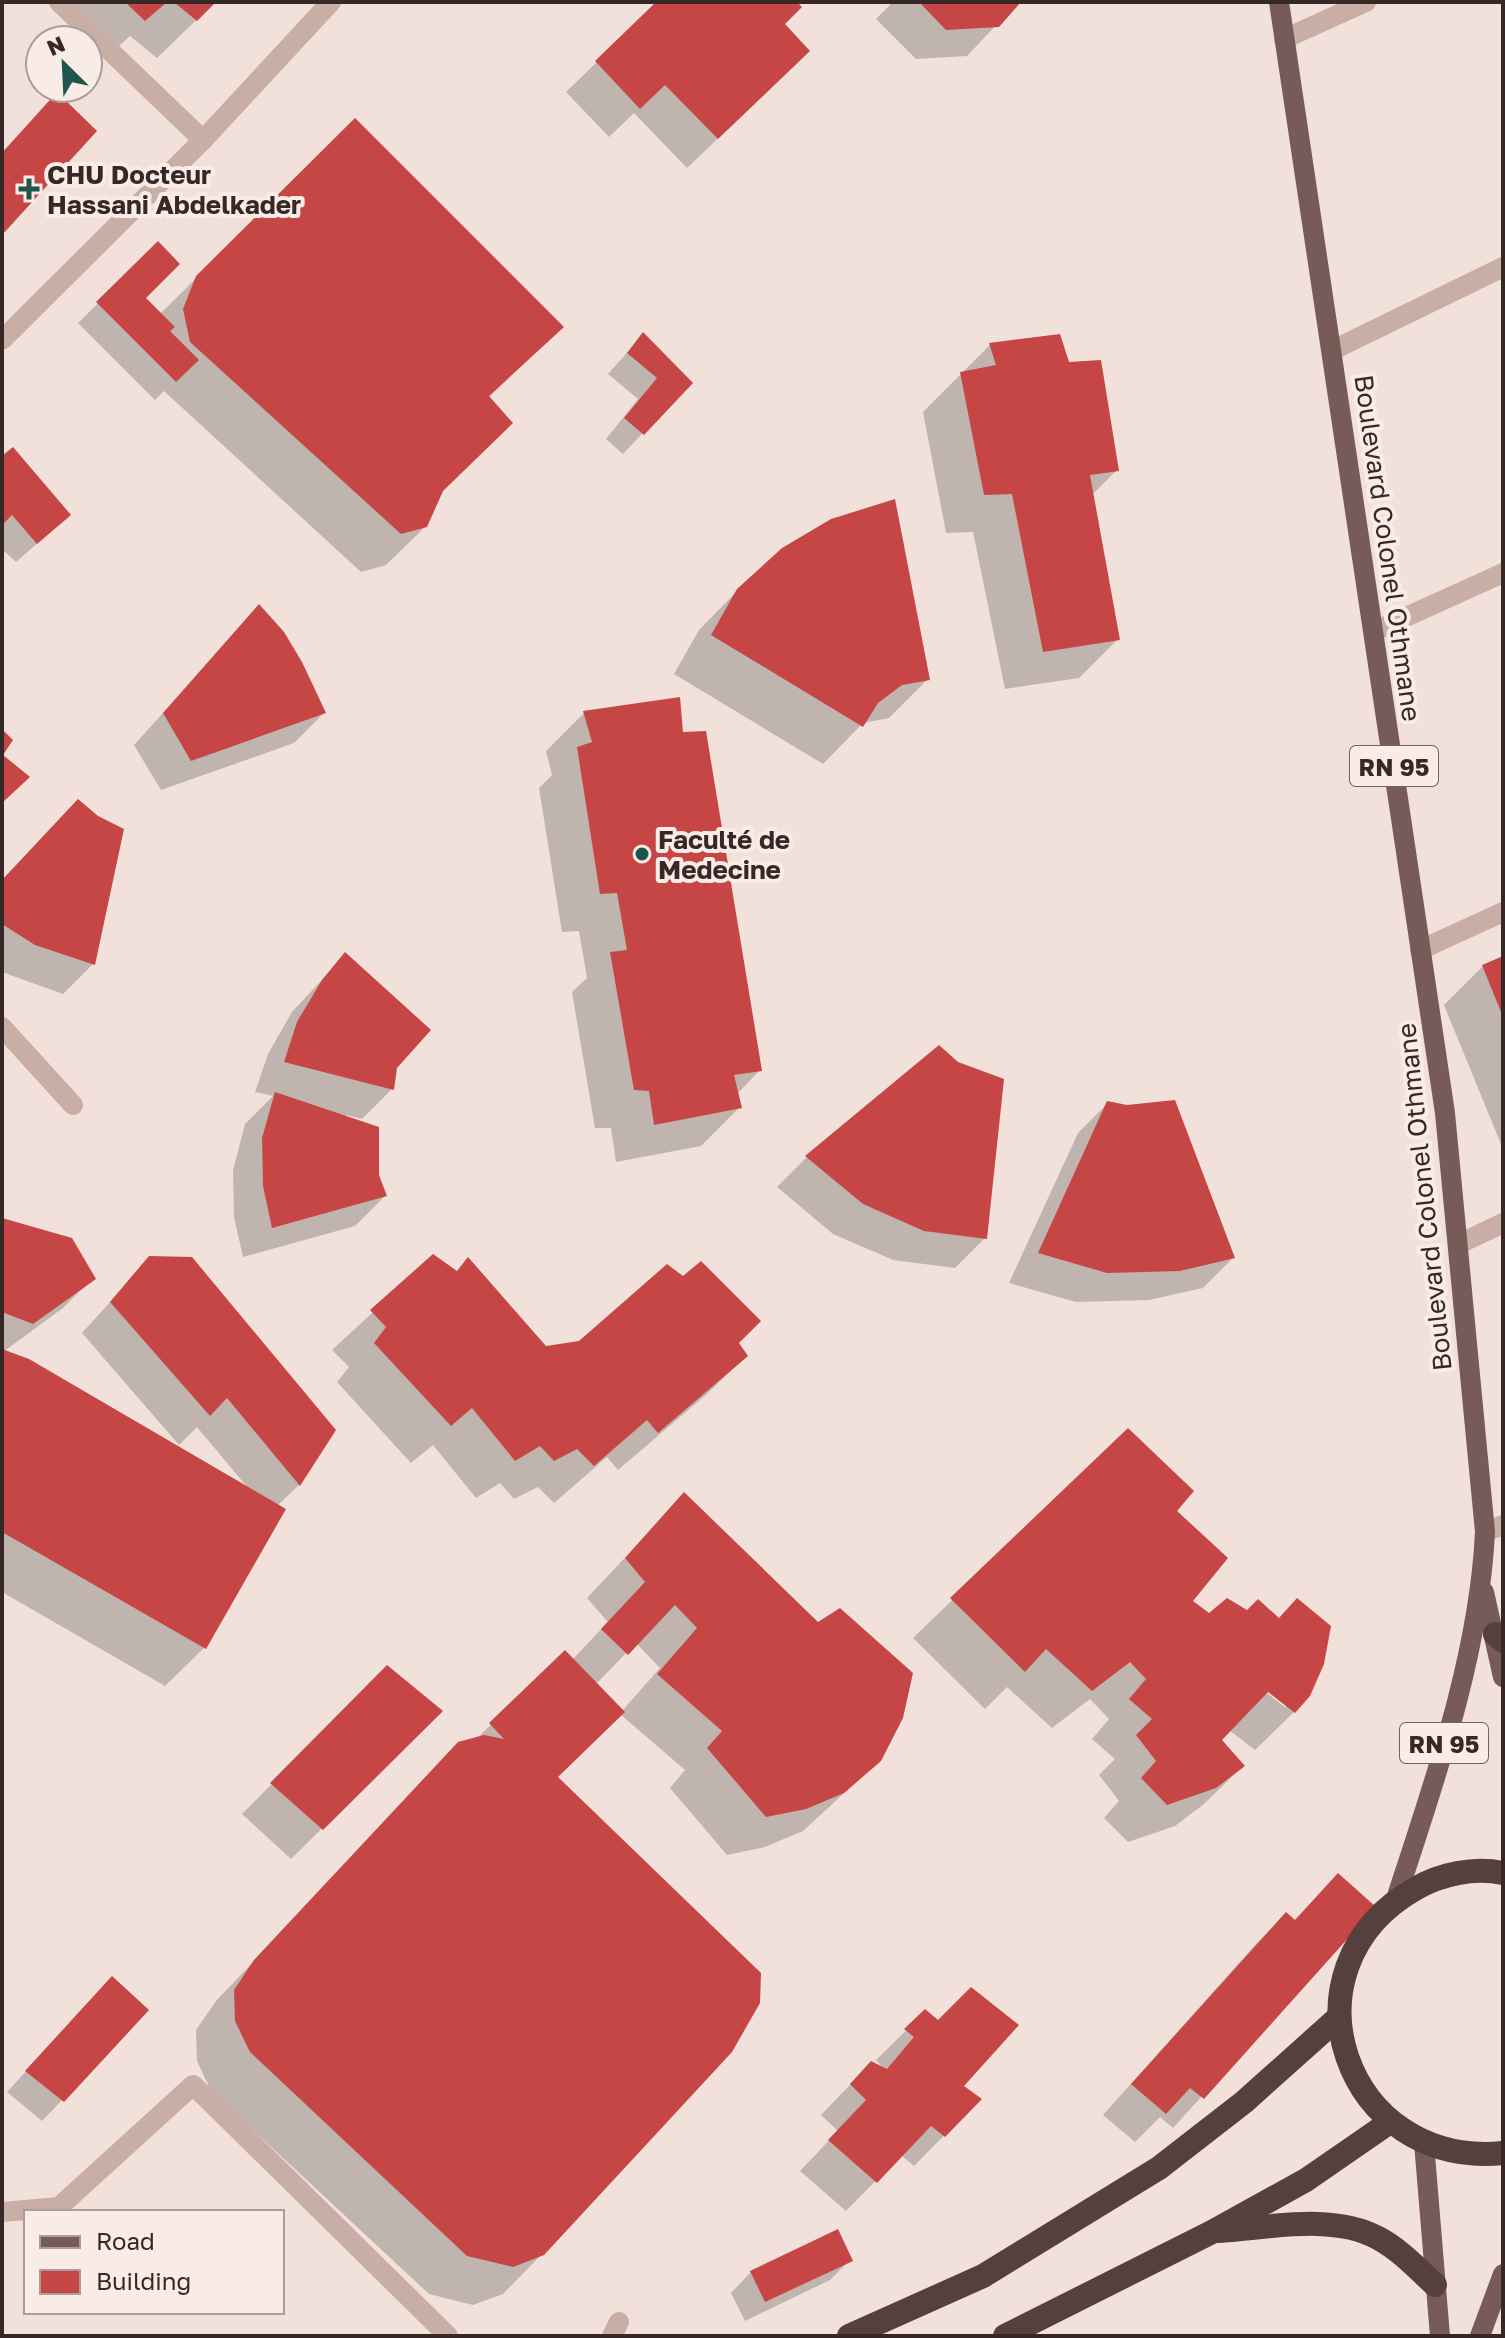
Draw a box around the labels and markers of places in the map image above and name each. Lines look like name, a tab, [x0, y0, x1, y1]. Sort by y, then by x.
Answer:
place label: CHU Docteur Hassani Abdelkader	[47, 159, 301, 220]
marker: CHU Docteur Hassani Abdelkader	[18, 178, 40, 200]
place label: Faculté de Medecine	[658, 824, 790, 885]
marker: Faculté de Medecine	[633, 845, 651, 863]

